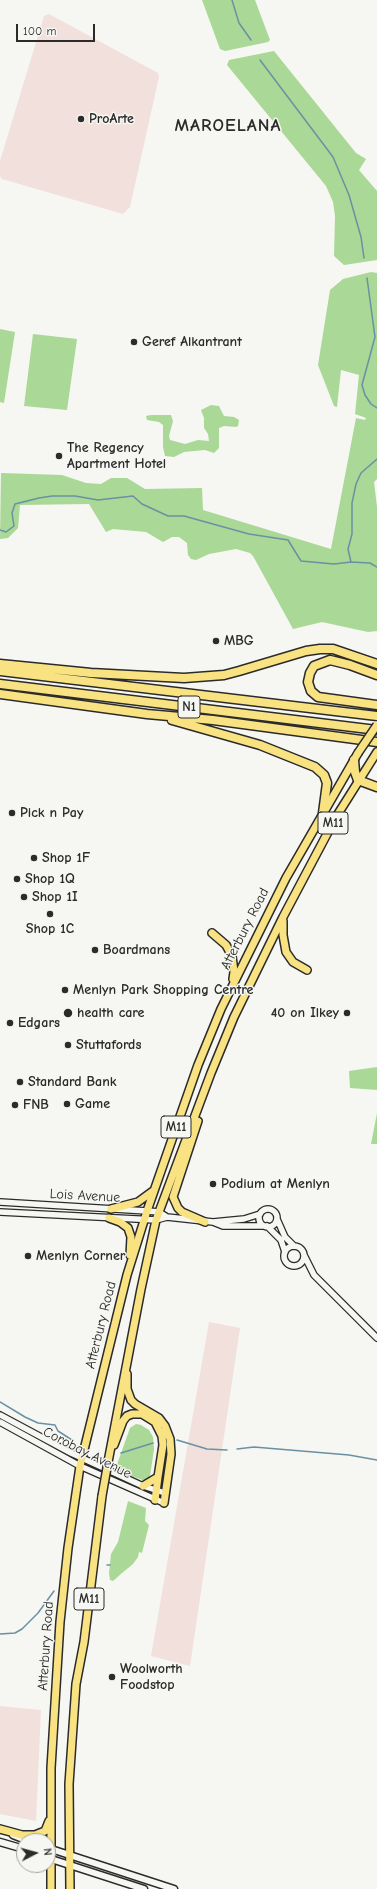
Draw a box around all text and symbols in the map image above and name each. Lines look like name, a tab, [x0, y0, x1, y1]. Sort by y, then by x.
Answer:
scale bar	[18, 16, 97, 42]
text: 100 m	[23, 24, 56, 38]
place label: ProArte	[89, 111, 134, 127]
marker: ProArte	[76, 114, 86, 124]
district label: MAROELANA	[175, 115, 281, 137]
place label: Geref Alkantrant	[142, 334, 242, 350]
marker: Geref Alkantrant	[129, 337, 139, 347]
place label: The Regency Apartment Hotel	[67, 440, 166, 472]
marker: The Regency Apartment Hotel	[54, 451, 64, 461]
place label: MBG	[224, 633, 254, 649]
marker: MBG	[211, 636, 221, 646]
road number: N1	[178, 696, 200, 718]
place label: Pick n Pay	[20, 805, 83, 821]
marker: Pick n Pay	[7, 808, 17, 818]
road number: M11	[318, 812, 348, 834]
place label: Shop 1F	[42, 850, 90, 866]
marker: Shop 1F	[29, 853, 39, 863]
place label: Shop 1Q	[25, 871, 75, 887]
marker: Shop 1Q	[12, 874, 22, 884]
street label: Atterbury Road	[217, 885, 273, 973]
place label: Shop 1I	[32, 889, 78, 905]
marker: Shop 1I	[19, 892, 29, 902]
marker: Shop 1C	[45, 909, 55, 919]
place label: Shop 1C	[26, 921, 74, 937]
place label: Boardmans	[103, 942, 170, 958]
marker: Boardmans	[90, 945, 100, 955]
place label: Menlyn Park Shopping Centre	[73, 982, 253, 998]
marker: Menlyn Park Shopping Centre	[60, 985, 70, 995]
place label: health care	[77, 1005, 144, 1021]
place label: 40 on Ilkey	[271, 1005, 339, 1021]
marker: health care	[62, 1007, 74, 1019]
marker: 40 on Ilkey	[342, 1008, 352, 1018]
place label: Edgars	[18, 1015, 60, 1031]
marker: Edgars	[5, 1018, 15, 1028]
place label: Stuttafords	[76, 1037, 141, 1053]
marker: Stuttafords	[63, 1040, 73, 1050]
place label: Standard Bank	[28, 1074, 117, 1090]
marker: Standard Bank	[15, 1077, 25, 1087]
place label: Game	[75, 1096, 110, 1112]
place label: FNB	[23, 1097, 49, 1113]
marker: Game	[62, 1099, 72, 1109]
marker: FNB	[10, 1100, 20, 1110]
road number: M11	[161, 1116, 191, 1138]
place label: Podium at Menlyn	[221, 1176, 330, 1192]
marker: Podium at Menlyn	[208, 1179, 218, 1189]
street label: Lois Avenue	[49, 1186, 121, 1206]
place label: Menlyn Corner	[36, 1248, 125, 1264]
marker: Menlyn Corner	[23, 1251, 33, 1261]
street label: Atterbury Road	[82, 1279, 120, 1371]
street label: Corobay Avenue	[40, 1423, 134, 1483]
road number: M11	[74, 1588, 104, 1610]
street label: Atterbury Road	[34, 1601, 58, 1691]
place label: Woolworth Foodstop	[120, 1661, 183, 1694]
marker: Woolworth Foodstop	[107, 1672, 117, 1682]
north arrow	[16, 1833, 56, 1873]
text: N	[41, 1848, 54, 1856]

